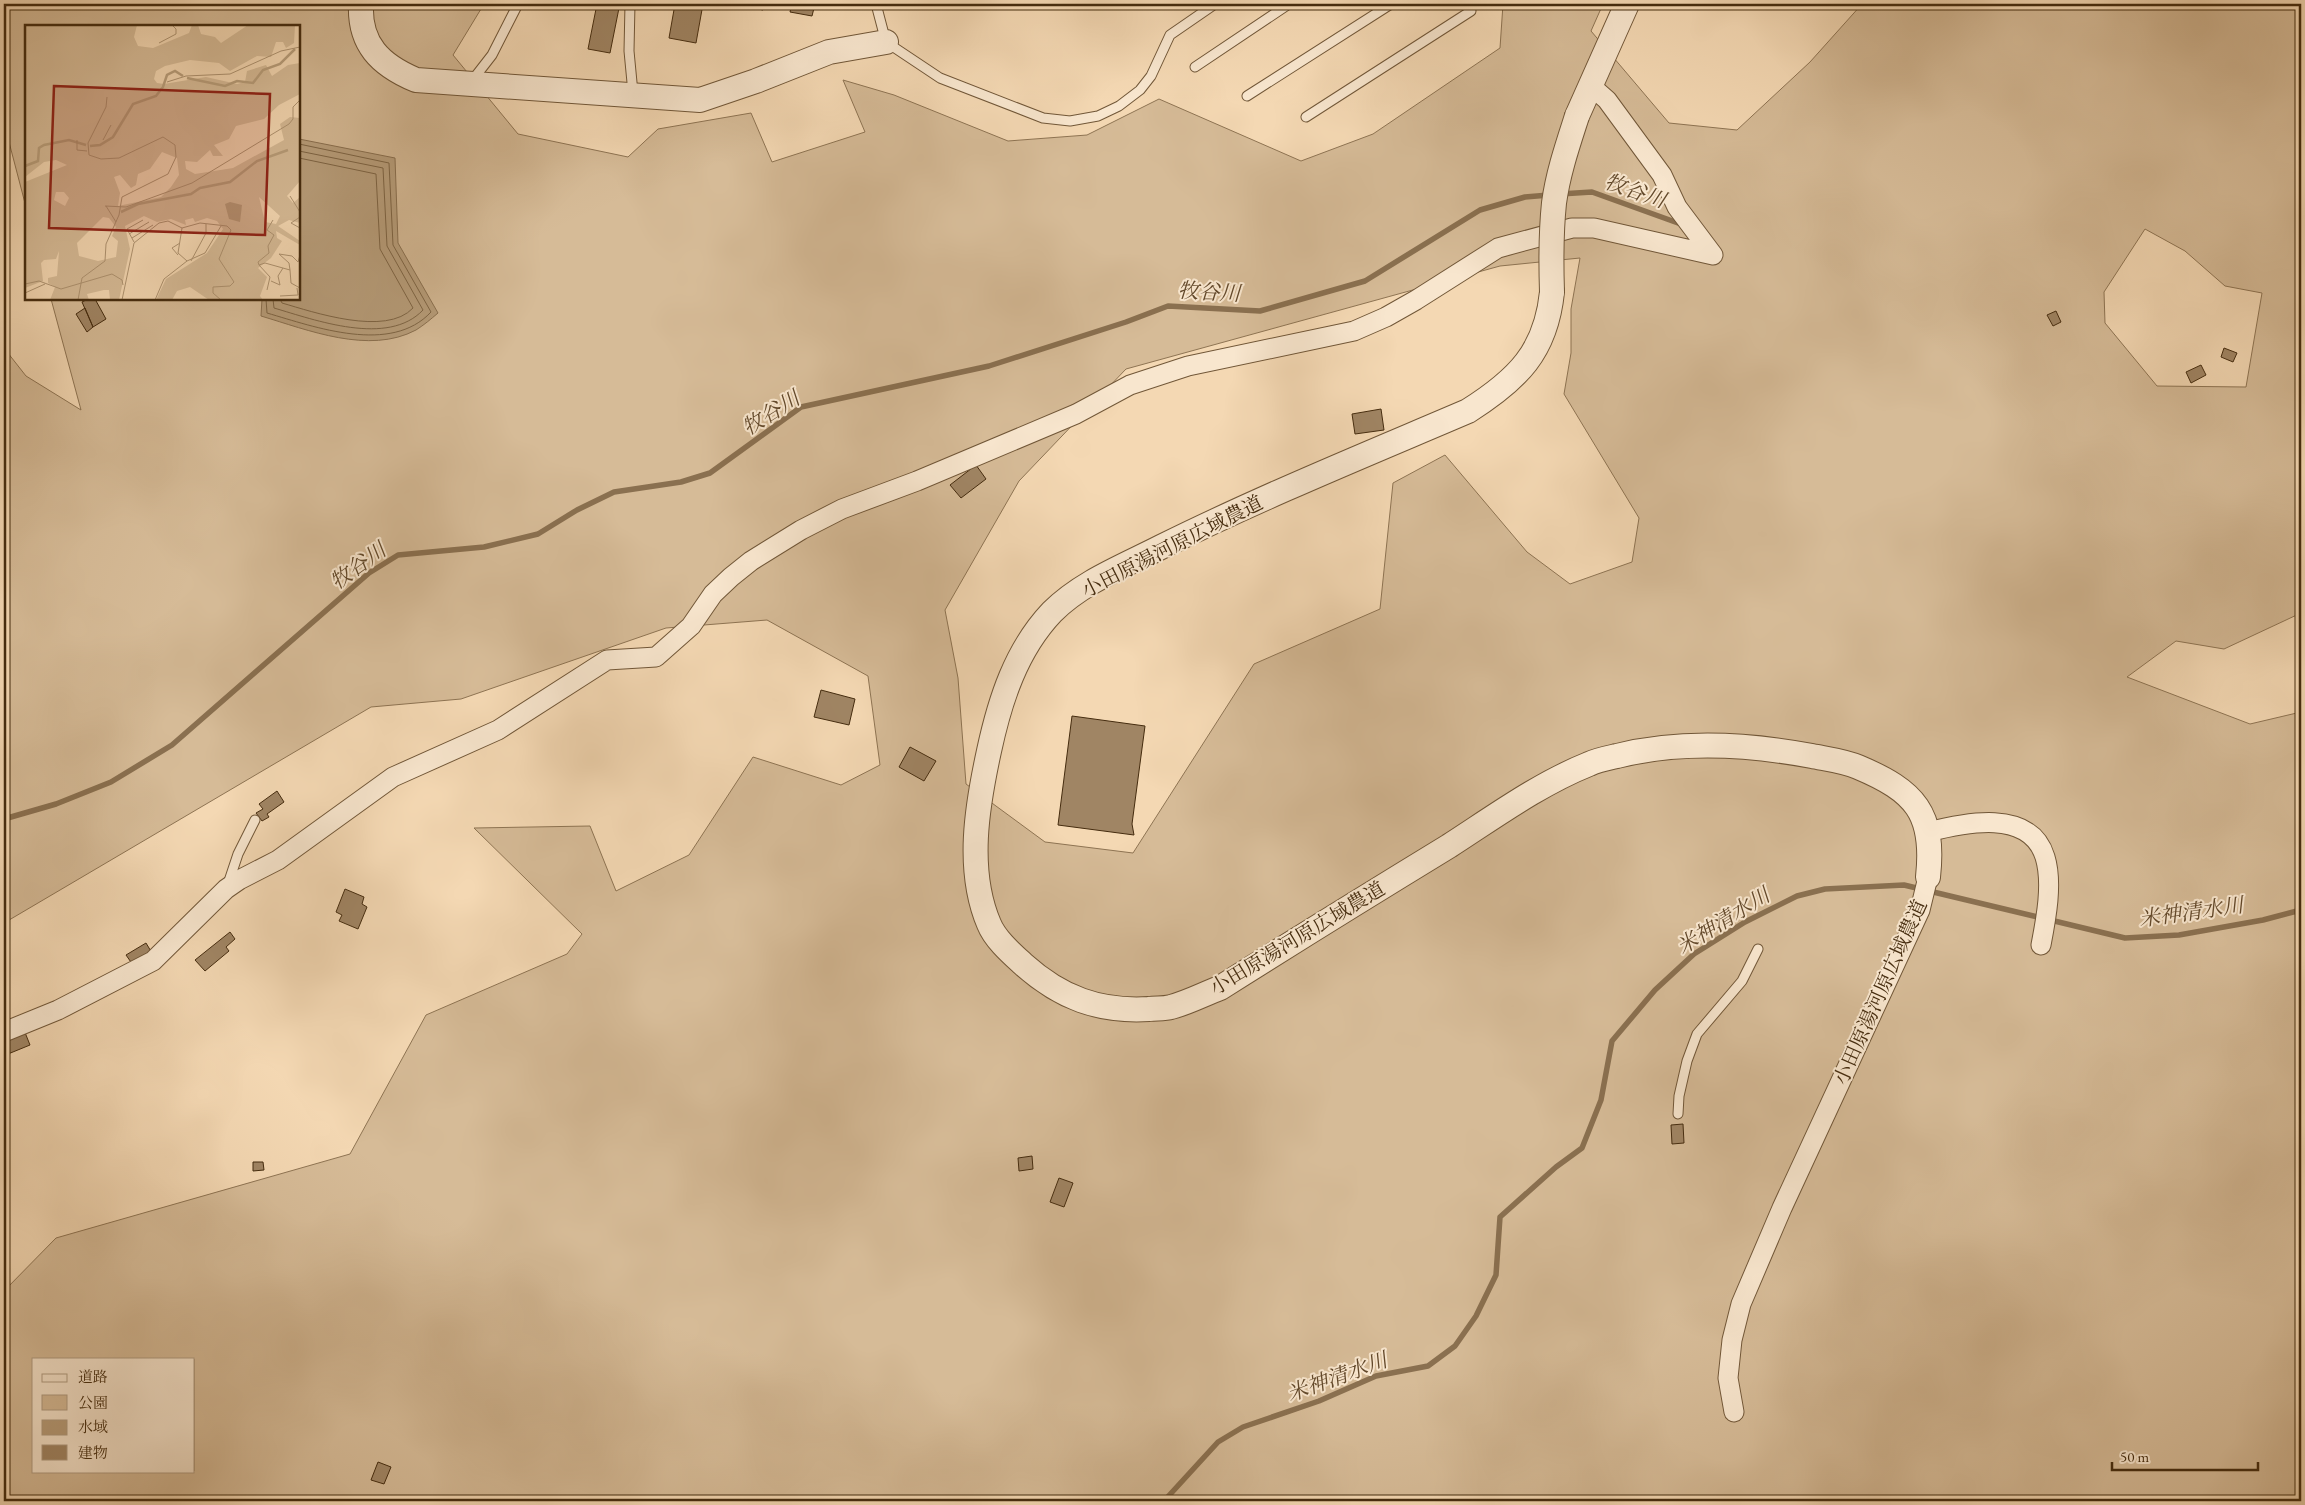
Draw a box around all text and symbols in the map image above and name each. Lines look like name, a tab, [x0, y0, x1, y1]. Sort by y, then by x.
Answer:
inset map	[25, 25, 300, 300]
water label: 牧谷川	[1601, 168, 1671, 214]
water label: 牧谷川	[1177, 276, 1243, 307]
water label: 牧谷川	[737, 383, 806, 441]
street label: 小田原湯河原広域農道	[1077, 489, 1267, 603]
water label: 牧谷川	[324, 535, 393, 595]
street label: 小田原湯河原広域農道	[1205, 875, 1389, 1001]
water label: 米神清水川	[1671, 880, 1776, 960]
water label: 米神清水川	[2137, 891, 2247, 932]
street label: 小田原湯河原広域農道	[1827, 895, 1933, 1089]
water label: 米神清水川	[1283, 1345, 1393, 1407]
legend	[32, 1358, 195, 1472]
text: 道路	[78, 1367, 108, 1386]
text: 公園	[78, 1393, 108, 1412]
text: 水域	[78, 1417, 108, 1436]
scale bar	[2112, 1440, 2259, 1472]
text: 建物	[78, 1443, 108, 1462]
text: 50 m	[2120, 1447, 2149, 1466]

